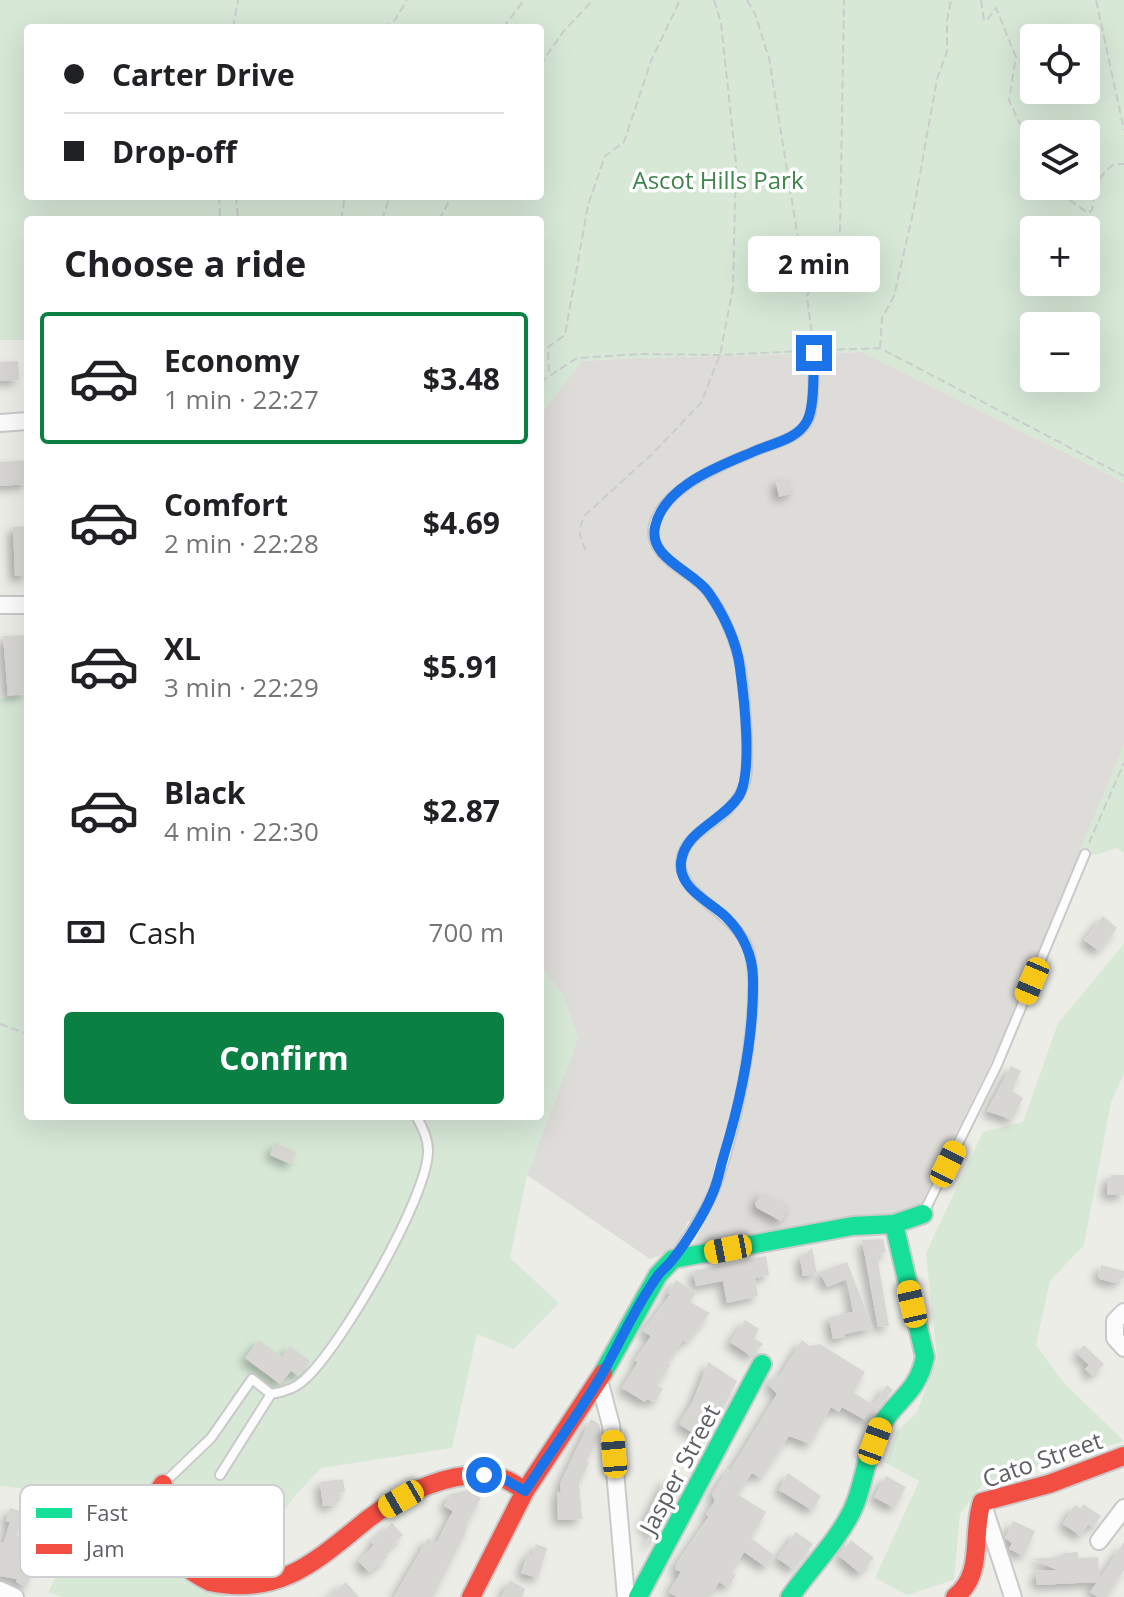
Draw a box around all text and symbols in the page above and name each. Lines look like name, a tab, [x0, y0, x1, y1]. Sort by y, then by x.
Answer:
map controls	[1020, 24, 1100, 392]
button: locate	[1020, 24, 1100, 104]
text: Carter Drive	[112, 54, 295, 95]
button: layers	[1020, 120, 1100, 200]
text: Drop-off	[112, 131, 237, 172]
park label: Ascot Hills Park	[632, 163, 804, 196]
button: +	[1020, 216, 1100, 296]
callout: 2 min	[748, 237, 880, 293]
text: Choose a ride	[64, 239, 306, 288]
text: 2 min	[778, 246, 850, 282]
button: −	[1020, 312, 1100, 392]
route end	[796, 335, 832, 371]
text: Economy	[164, 340, 300, 381]
icon: car	[68, 342, 140, 414]
text: $3.48	[423, 358, 500, 399]
text: 1 min · 22:27	[164, 381, 319, 417]
text: Comfort	[164, 484, 288, 525]
icon: car	[68, 486, 140, 558]
text: $4.69	[423, 502, 500, 543]
text: 2 min · 22:28	[164, 525, 319, 561]
text: XL	[164, 628, 201, 669]
icon: car	[68, 630, 140, 702]
text: $5.91	[423, 646, 500, 687]
text: 3 min · 22:29	[164, 669, 319, 705]
text: Black	[164, 772, 245, 813]
icon: car	[68, 774, 140, 846]
text: $2.87	[423, 790, 500, 831]
text: 4 min · 22:30	[164, 813, 319, 849]
icon: cash	[64, 910, 108, 954]
text: Cash	[128, 912, 196, 953]
text: 700 m	[429, 914, 504, 950]
car	[1012, 954, 1052, 1008]
button: Confirm	[64, 1012, 504, 1104]
car	[927, 1137, 969, 1191]
car	[702, 1233, 754, 1265]
car	[895, 1278, 929, 1330]
street label: Jasper Street	[630, 1398, 727, 1541]
car	[856, 1414, 894, 1468]
street label: Cato Street	[978, 1423, 1106, 1495]
car	[600, 1429, 628, 1479]
route start	[466, 1457, 502, 1493]
car	[374, 1477, 428, 1521]
legend	[20, 1485, 284, 1577]
text: Fast	[86, 1497, 128, 1527]
text: Jam	[84, 1533, 125, 1563]

